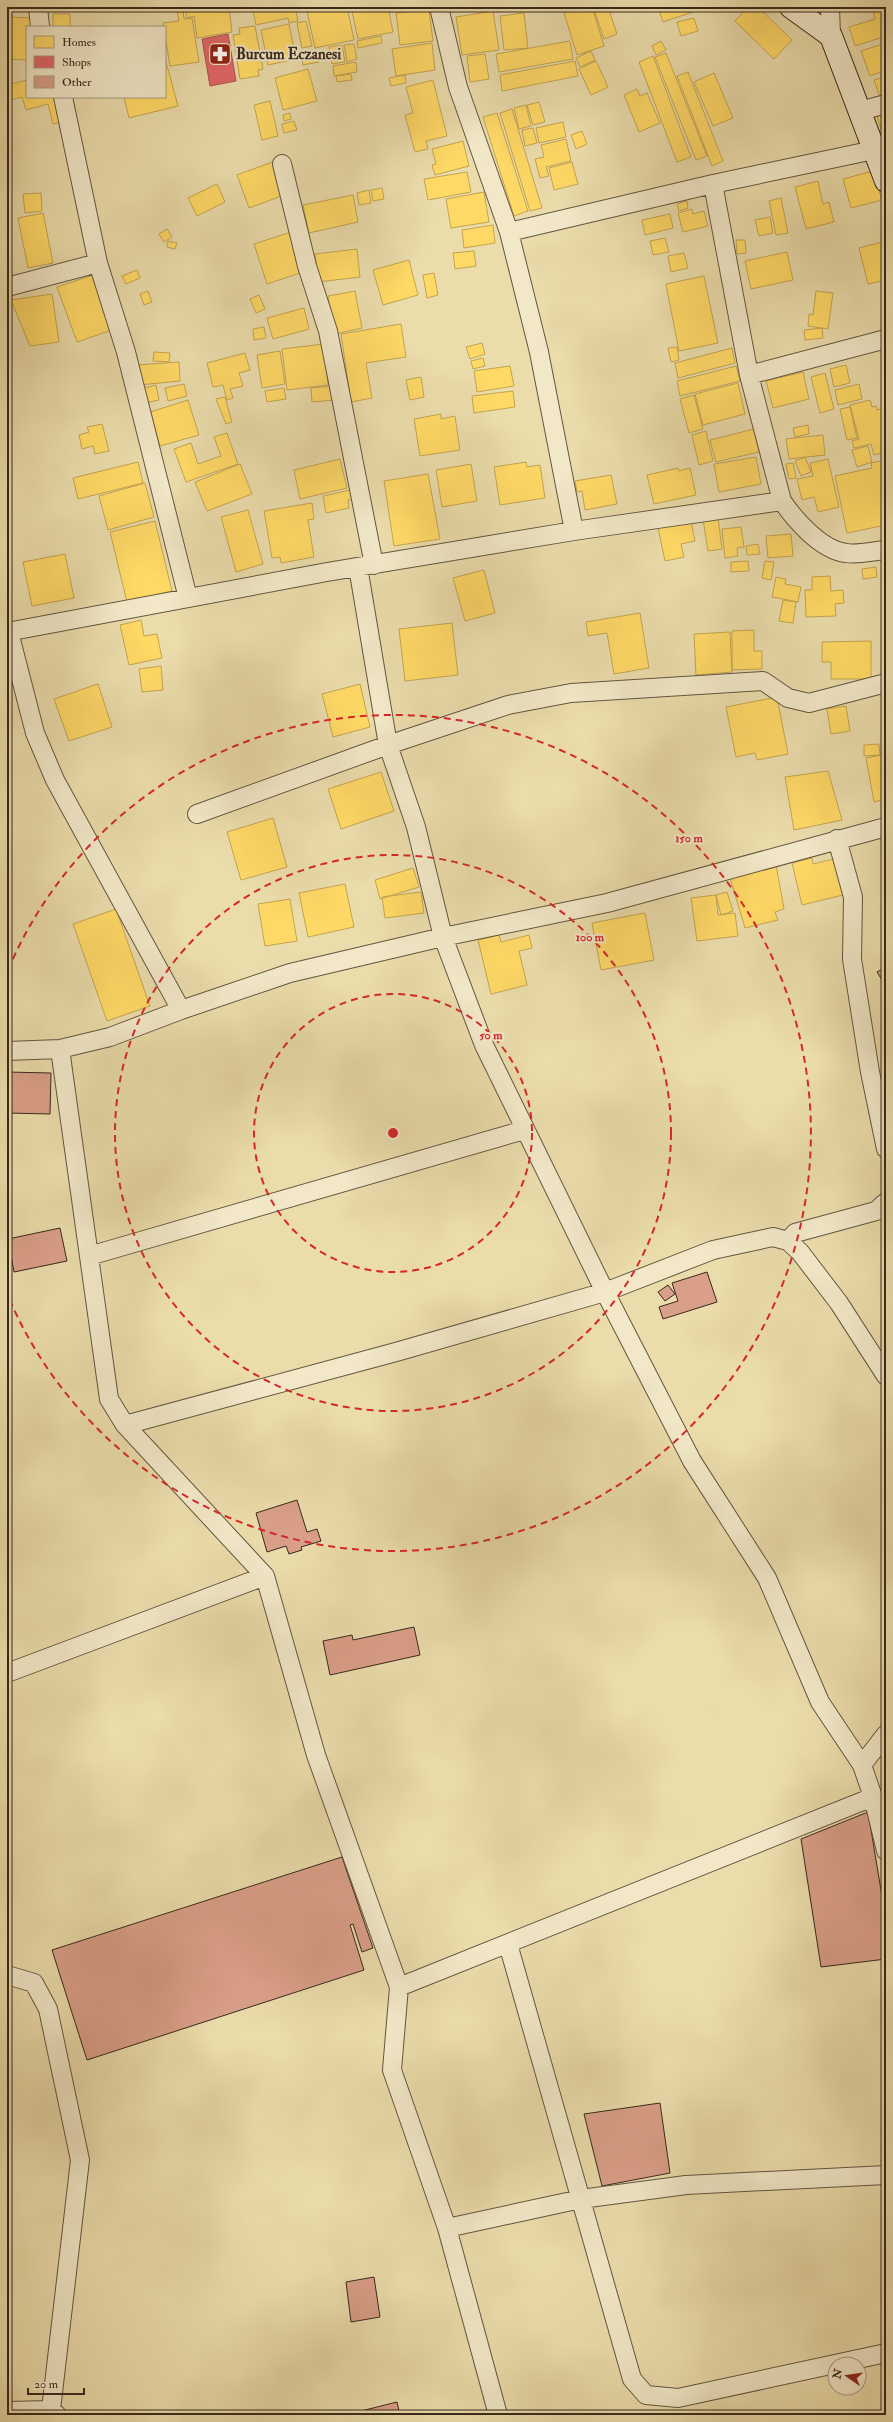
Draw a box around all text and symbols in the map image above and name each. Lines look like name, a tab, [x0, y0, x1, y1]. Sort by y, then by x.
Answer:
legend	[26, 26, 166, 98]
text: Homes	[62, 35, 96, 50]
pharmacy icon: Burcum Eczanesi	[207, 41, 233, 67]
place label: Burcum Eczanesi	[236, 45, 341, 64]
text: Shops	[62, 55, 91, 70]
text: Other	[62, 75, 92, 90]
text: 150 m	[675, 831, 703, 846]
text: 100 m	[576, 930, 605, 945]
text: 50 m	[479, 1028, 503, 1043]
centre of rings	[386, 1126, 400, 1140]
north arrow	[827, 2356, 867, 2396]
text: N	[830, 2366, 845, 2381]
scale bar	[28, 2370, 84, 2396]
text: 20 m	[34, 2377, 59, 2392]

